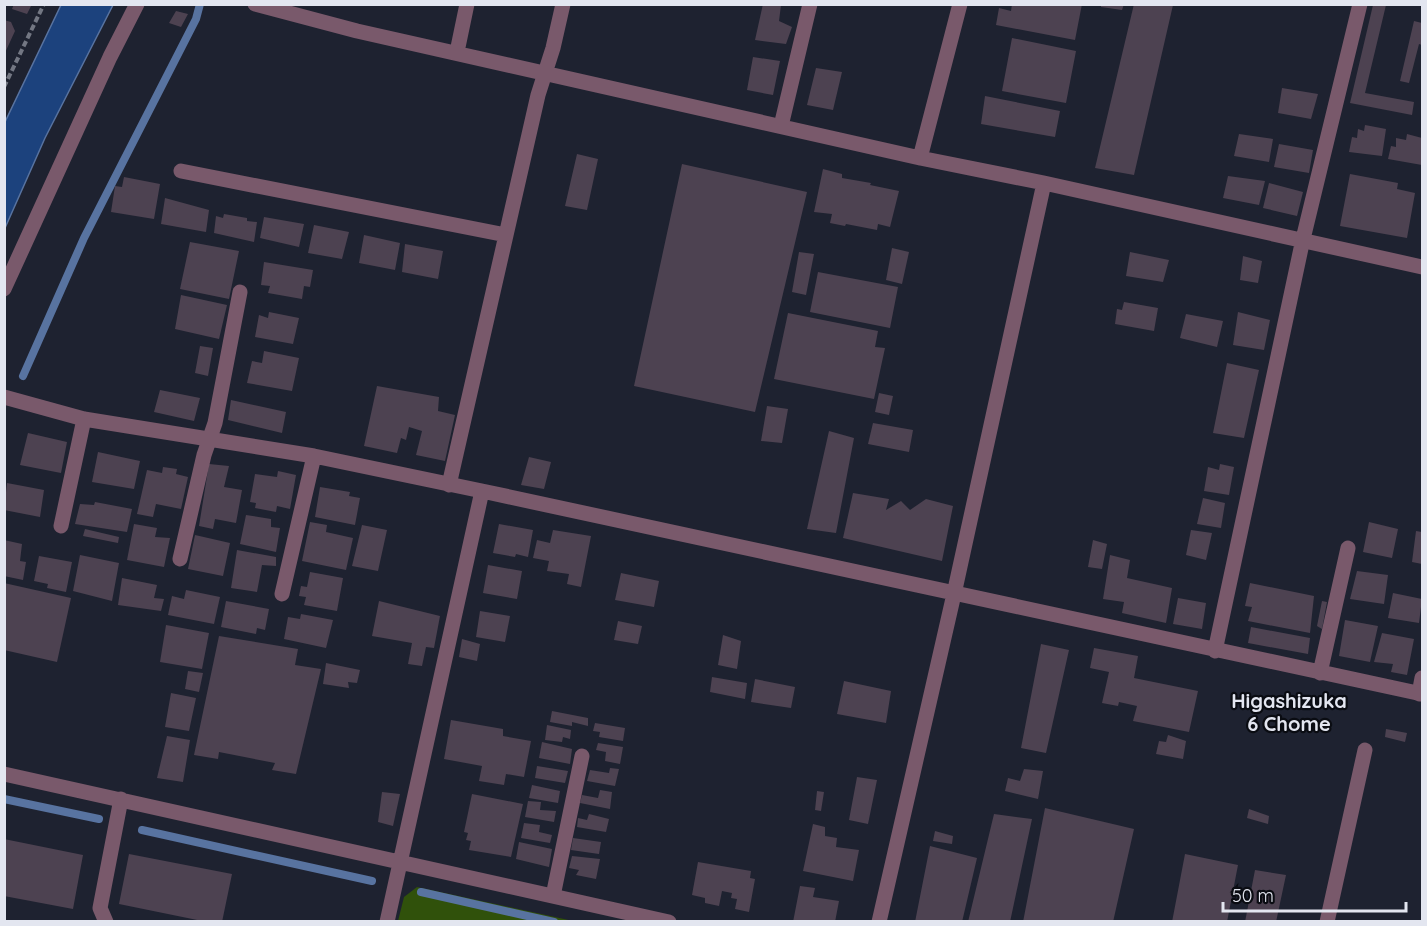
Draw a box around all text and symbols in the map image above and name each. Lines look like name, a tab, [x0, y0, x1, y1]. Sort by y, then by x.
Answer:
district label: Higashizuka 6 Chome	[1231, 688, 1347, 736]
scale bar	[1223, 875, 1406, 913]
text: 50 m	[1232, 884, 1274, 907]

